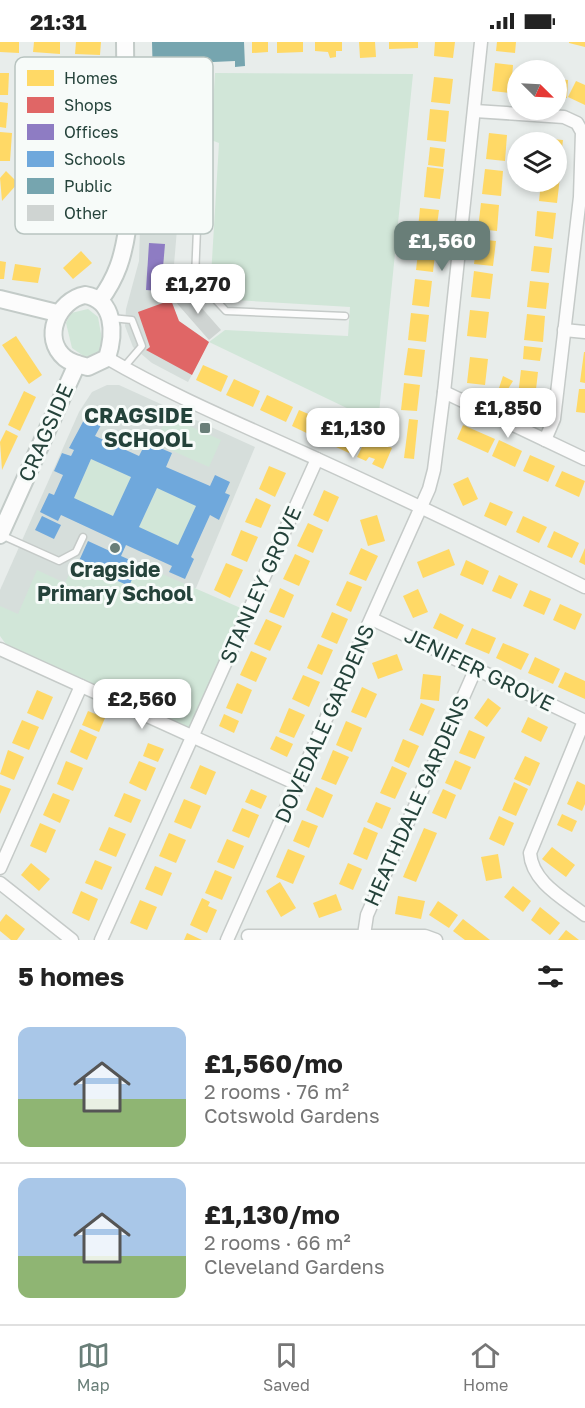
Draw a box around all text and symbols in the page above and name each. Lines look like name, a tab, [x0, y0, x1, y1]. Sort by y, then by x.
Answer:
text: 21:31	[30, 8, 87, 35]
legend	[15, 57, 213, 234]
north arrow	[507, 60, 567, 120]
map controls	[507, 60, 567, 192]
text: Homes	[64, 68, 118, 88]
text: Shops	[64, 95, 112, 115]
text: Offices	[64, 122, 118, 142]
button: layers	[507, 132, 567, 192]
text: Schools	[64, 149, 126, 169]
text: Public	[64, 176, 112, 196]
text: Other	[64, 203, 108, 223]
pin: £1,560	[393, 221, 491, 272]
text: £1,560	[408, 228, 476, 252]
pin: £1,270	[149, 264, 247, 315]
text: £1,270	[165, 271, 231, 295]
street label: CRAGSIDE	[12, 380, 78, 486]
pin: £1,850	[459, 388, 557, 439]
text: £1,850	[474, 395, 542, 419]
place label: CRAGSIDE SCHOOL	[84, 402, 193, 452]
pin: £1,130	[304, 408, 402, 459]
text: £1,130	[320, 415, 386, 439]
marker: CRAGSIDE SCHOOL	[198, 421, 212, 435]
street label: STANLEY GROVE	[214, 502, 306, 667]
marker: Cragside Primary School	[108, 541, 122, 555]
place label: Cragside Primary School	[37, 556, 193, 606]
street label: DOVEDALE GARDENS	[269, 620, 380, 827]
street label: JENIFER GROVE	[401, 622, 558, 717]
pin: £2,560	[93, 679, 191, 730]
text: £2,560	[107, 686, 177, 710]
street label: HEATHDALE GARDENS	[358, 691, 474, 910]
icon: filters	[534, 960, 567, 993]
text: 5 homes	[18, 961, 124, 992]
text: £1,560/mo	[204, 1048, 343, 1079]
icon: home	[66, 1051, 138, 1123]
text: 2 rooms · 76 m²	[204, 1079, 349, 1103]
text: Cotswold Gardens	[204, 1103, 380, 1127]
text: £1,130/mo	[204, 1199, 340, 1230]
icon: home	[66, 1202, 138, 1274]
text: 2 rooms · 66 m²	[204, 1230, 351, 1254]
text: Cleveland Gardens	[204, 1254, 385, 1278]
tab: Map	[77, 1339, 110, 1395]
tab: Saved	[263, 1339, 310, 1395]
tab: Home	[463, 1339, 508, 1395]

